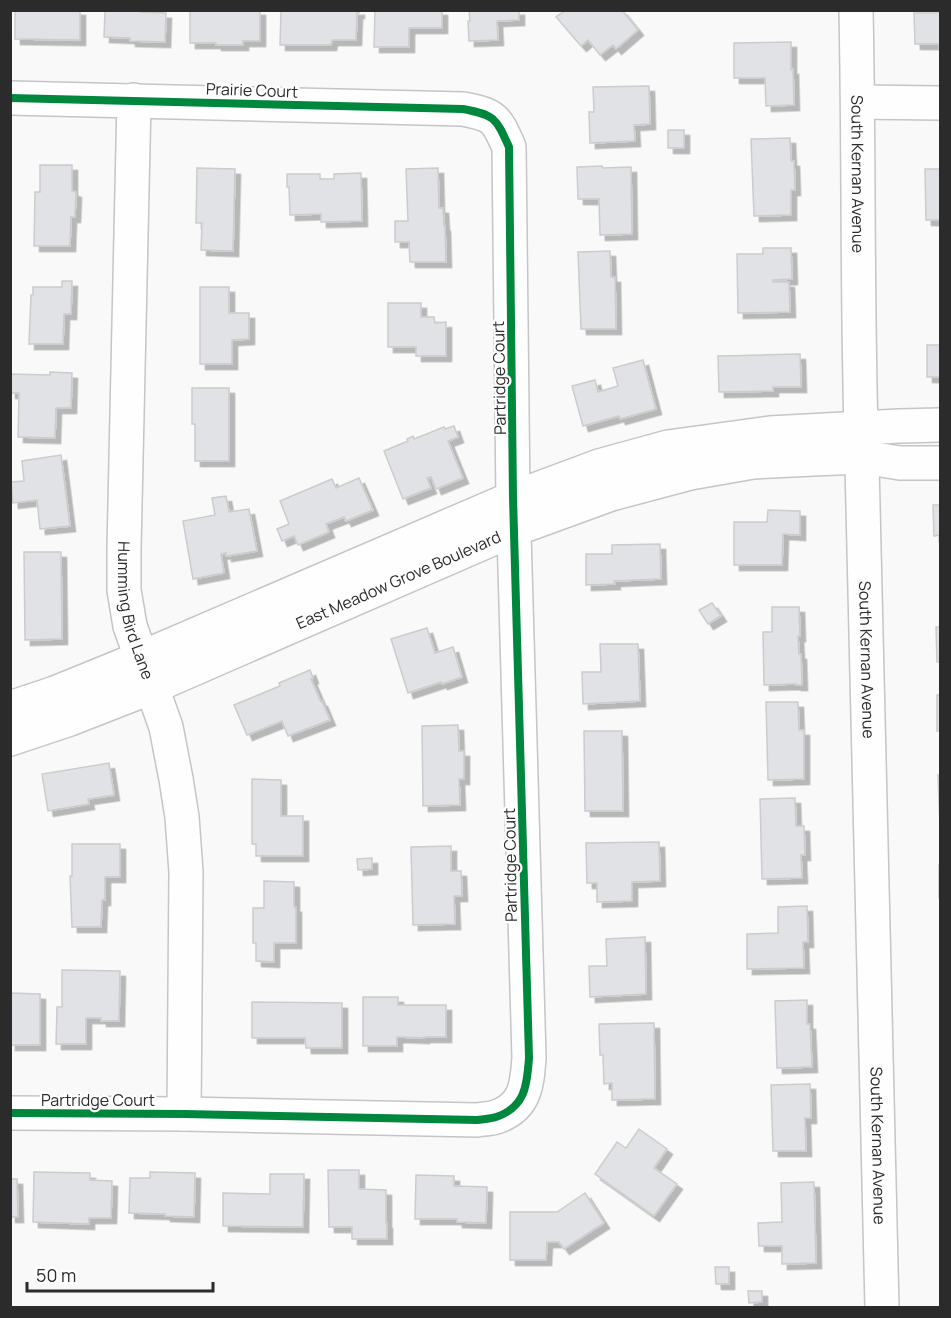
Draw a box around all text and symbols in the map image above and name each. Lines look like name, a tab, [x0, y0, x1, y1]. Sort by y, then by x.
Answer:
street label: Prairie Court	[205, 77, 299, 103]
street label: South Kernan Avenue	[846, 95, 869, 253]
street label: Partridge Court	[487, 321, 511, 435]
street label: East Meadow Grove Boulevard	[293, 525, 504, 634]
street label: Humming Bird Lane	[113, 541, 159, 682]
street label: South Kernan Avenue	[854, 581, 880, 739]
street label: Partridge Court	[498, 808, 522, 922]
street label: South Kernan Avenue	[865, 1066, 891, 1225]
street label: Partridge Court	[41, 1089, 155, 1111]
scale bar	[27, 1255, 213, 1293]
text: 50 m	[36, 1263, 76, 1287]

